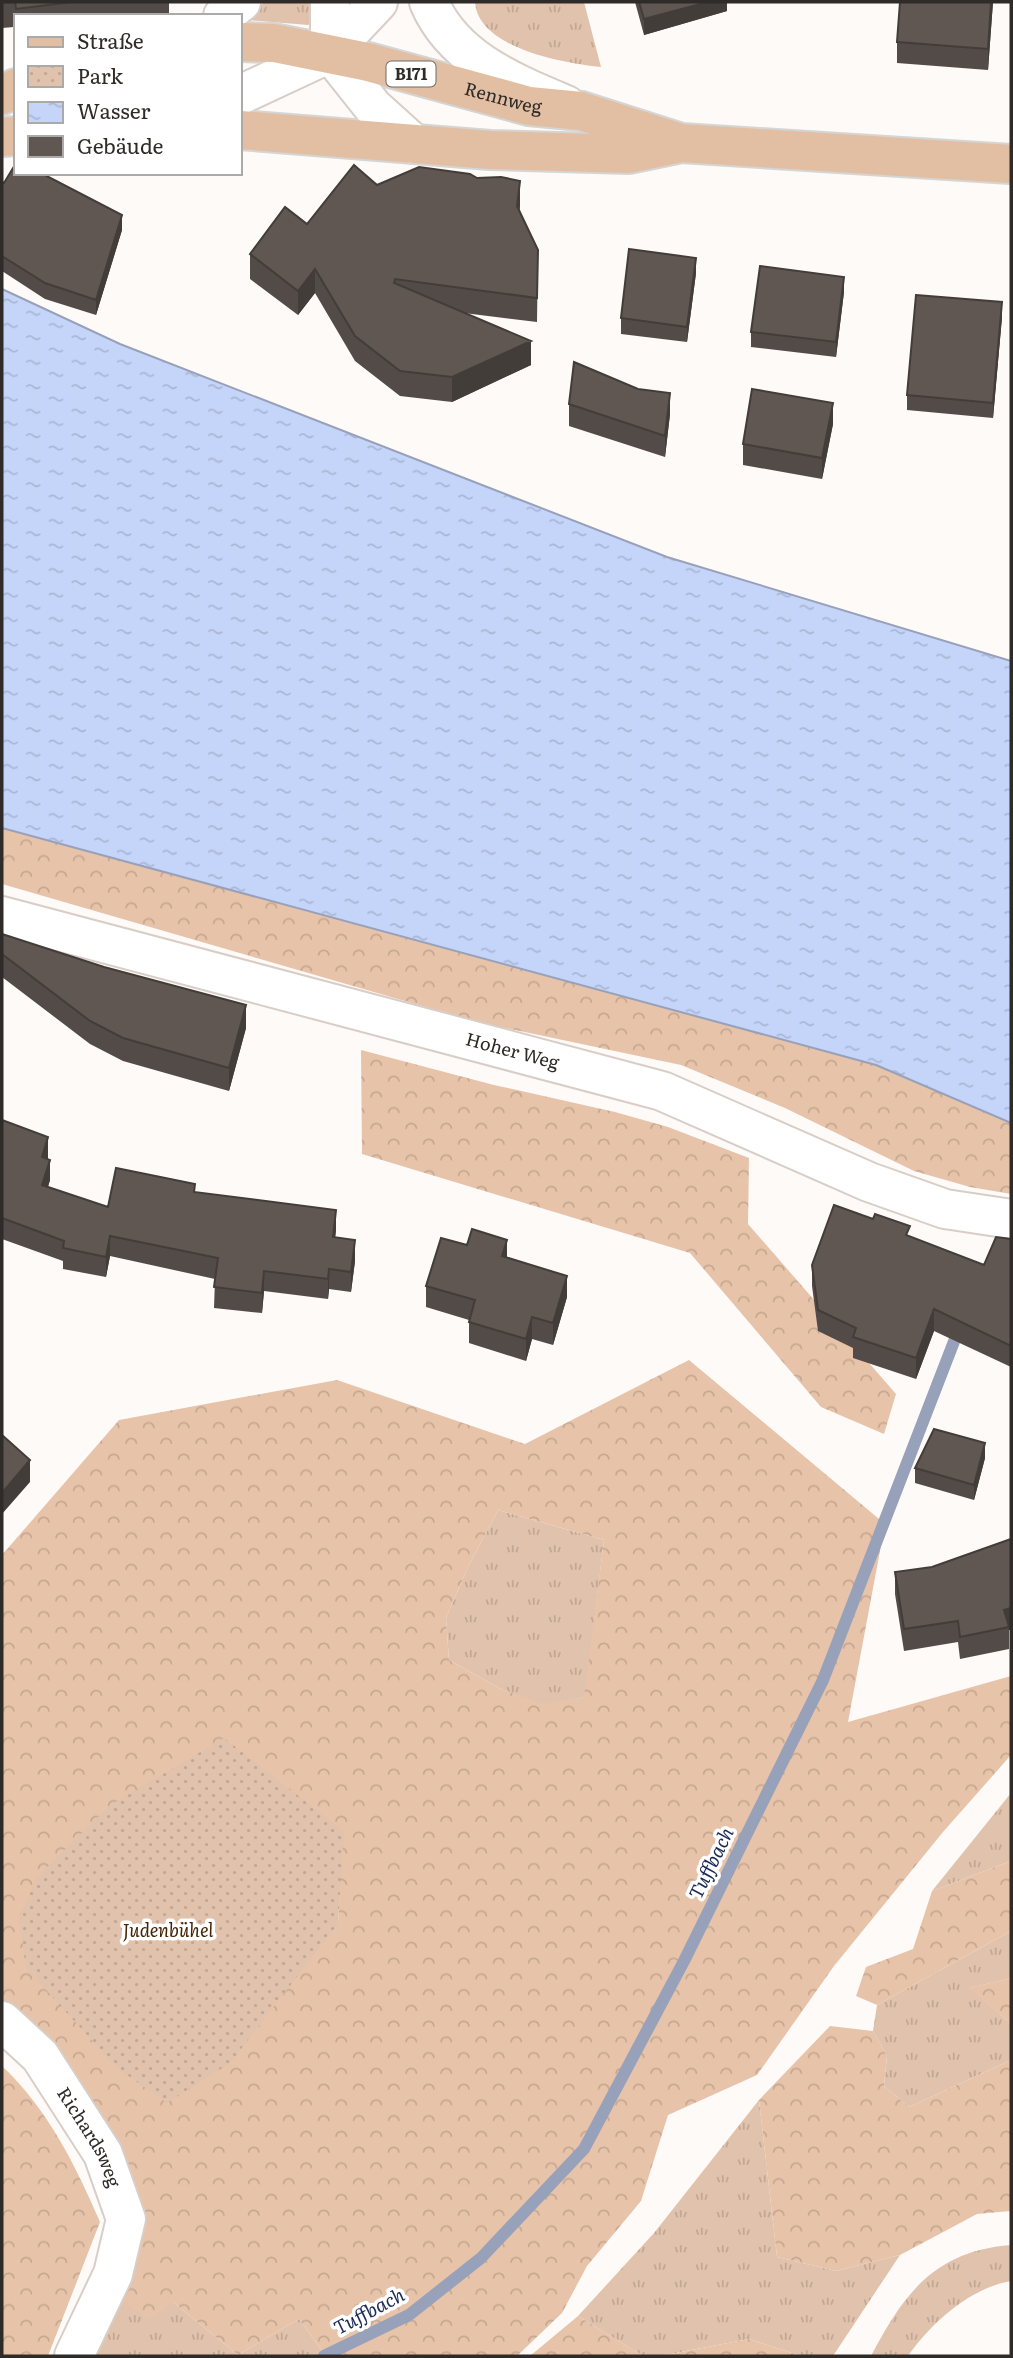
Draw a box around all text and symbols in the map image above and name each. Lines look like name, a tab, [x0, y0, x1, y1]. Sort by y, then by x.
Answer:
legend	[14, 14, 242, 175]
text: Straße	[77, 24, 144, 55]
text: Park	[77, 59, 123, 90]
road number: B171	[386, 61, 436, 86]
street label: Rennweg	[462, 74, 544, 119]
text: Wasser	[77, 94, 150, 125]
text: Gebäude	[77, 129, 164, 160]
street label: Hoher Weg	[463, 1025, 563, 1075]
water label: Tuffbach	[681, 1822, 739, 1903]
park label: Judenbühel	[123, 1916, 214, 1943]
street label: Richardsweg	[51, 2081, 129, 2192]
water label: Tuffbach	[328, 2280, 409, 2340]

